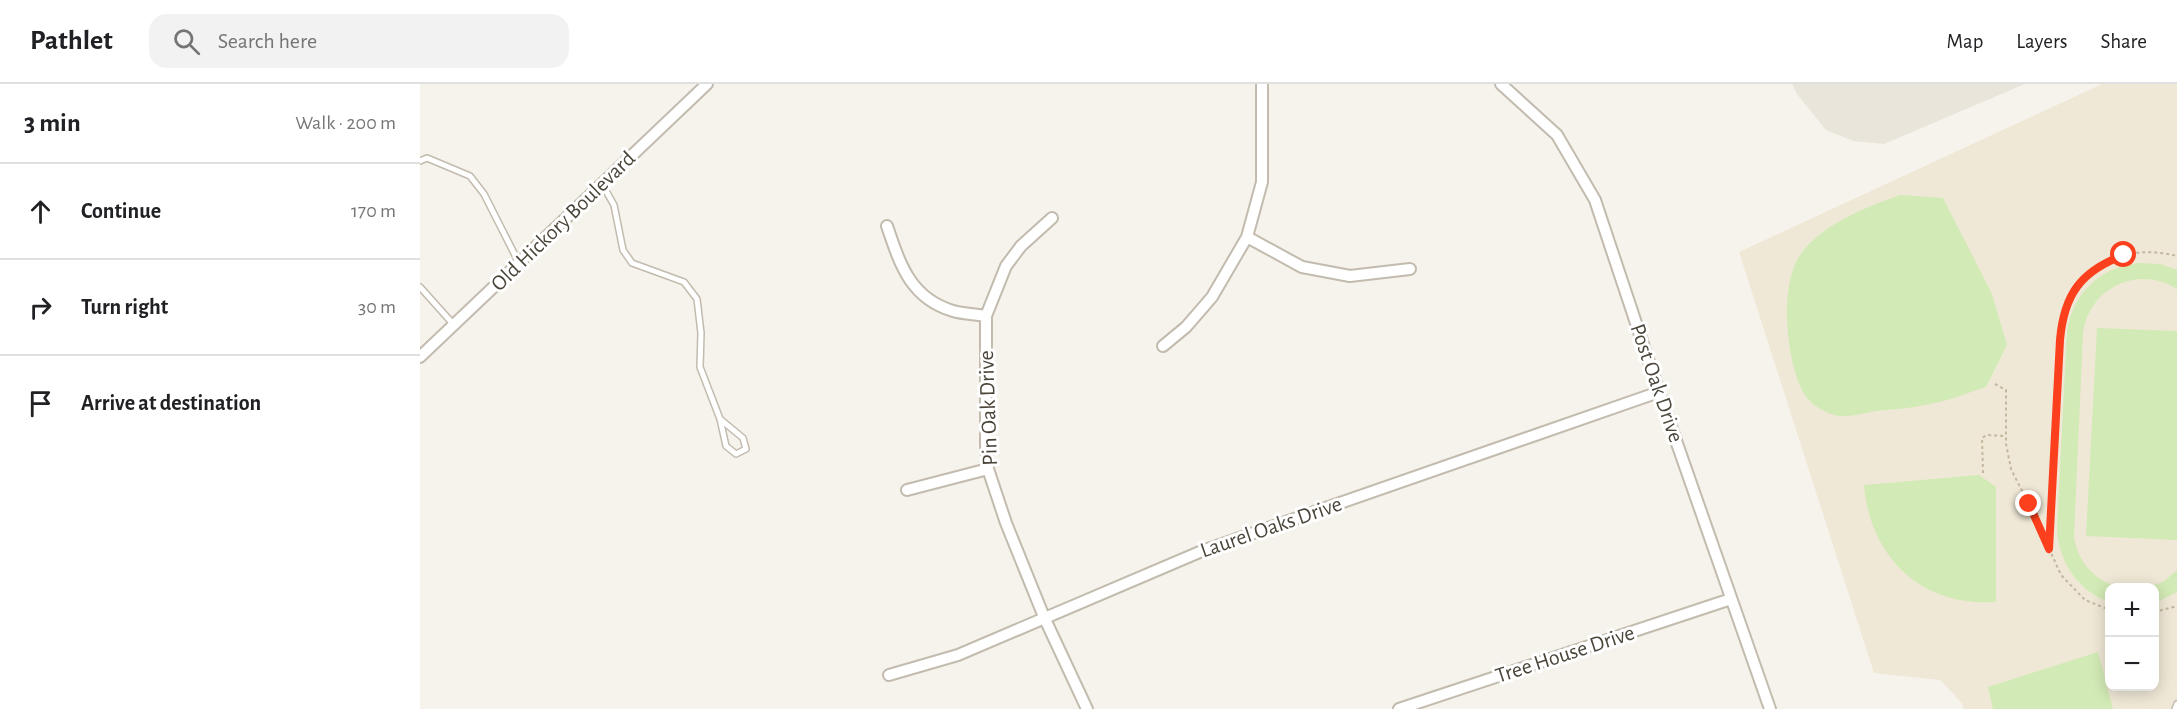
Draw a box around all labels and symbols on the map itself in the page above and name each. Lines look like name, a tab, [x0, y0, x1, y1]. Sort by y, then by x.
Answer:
street label: Old Hickory Boulevard	[487, 147, 639, 295]
route start	[2110, 241, 2136, 267]
street label: Post Oak Drive	[1626, 321, 1688, 445]
street label: Pin Oak Drive	[975, 350, 1001, 466]
route end	[2015, 490, 2041, 516]
street label: Laurel Oaks Drive	[1197, 492, 1345, 562]
street label: Tree House Drive	[1493, 621, 1637, 687]

